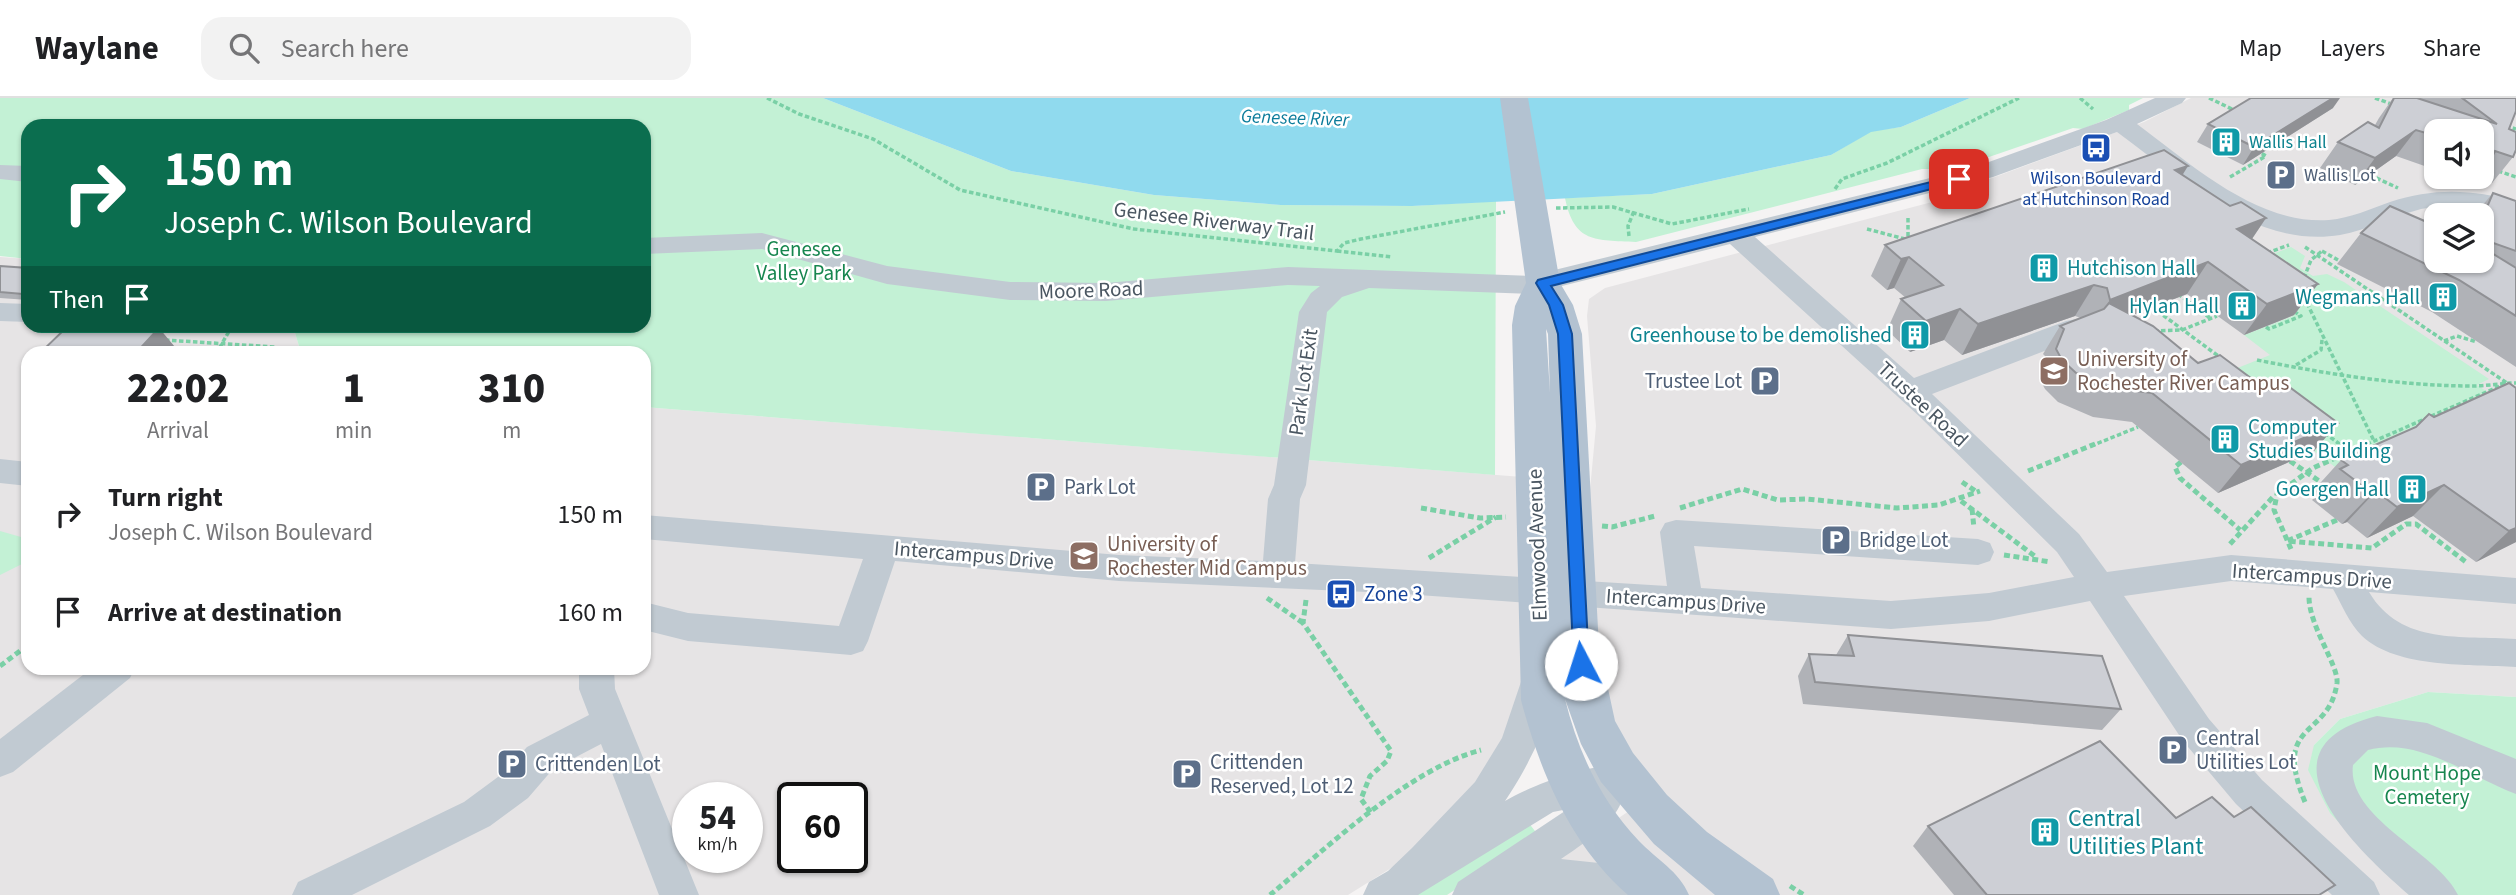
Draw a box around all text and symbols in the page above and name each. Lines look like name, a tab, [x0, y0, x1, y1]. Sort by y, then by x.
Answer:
search box	[201, 17, 691, 80]
text: Waylane	[35, 25, 159, 72]
icon: search	[225, 29, 263, 67]
text: Search here	[281, 30, 409, 67]
text: Map	[2239, 31, 2282, 66]
text: Layers	[2320, 31, 2385, 66]
text: Share	[2423, 31, 2481, 66]
water label: Genesee River	[1240, 103, 1351, 134]
map controls	[2424, 119, 2494, 273]
button: sound	[2424, 119, 2494, 189]
building icon: Wallis Hall	[2209, 125, 2243, 159]
place label: Wallis Hall	[2249, 130, 2327, 155]
bus stop icon: Wilson Boulevard at Hutchinson Road	[2079, 131, 2113, 165]
text: 150 m	[164, 135, 293, 205]
icon: right	[49, 147, 140, 238]
pin	[1929, 149, 1989, 209]
parking icon: Wallis Lot	[2264, 158, 2298, 192]
icon: arrive	[1940, 160, 1978, 198]
place label: Wallis Lot	[2304, 163, 2376, 188]
place label: Wilson Boulevard at Hutchinson Road	[2022, 166, 2170, 212]
street label: Genesee Riverway Trail	[1112, 194, 1316, 248]
text: Joseph C. Wilson Boulevard	[164, 200, 533, 246]
button: layers	[2424, 203, 2494, 273]
park label: Genesee Valley Park	[756, 234, 852, 288]
building icon: Hutchison Hall	[2027, 251, 2061, 285]
place label: Hutchison Hall	[2067, 253, 2196, 283]
street label: Moore Road	[1038, 273, 1144, 307]
icon: arrive	[118, 280, 156, 318]
building icon: Wegmans Hall	[2426, 280, 2460, 314]
text: Then	[49, 281, 104, 318]
place label: Wegmans Hall	[2295, 282, 2420, 312]
building icon: Hylan Hall	[2225, 289, 2259, 323]
place label: Hylan Hall	[2129, 291, 2219, 321]
building icon: Greenhouse to be demolished	[1898, 318, 1932, 352]
place label: Greenhouse to be demolished	[1630, 320, 1892, 350]
street label: Park Lot Exit	[1281, 327, 1325, 437]
place label: University of Rochester River Campus	[2077, 344, 2289, 398]
street label: Trustee Road	[1871, 354, 1975, 454]
school or university icon: University of Rochester River Campus	[2037, 354, 2071, 388]
text: 22:02	[127, 359, 229, 419]
text: 1	[342, 359, 365, 419]
text: 310	[478, 359, 545, 419]
parking icon: Trustee Lot	[1748, 364, 1782, 398]
place label: Trustee Lot	[1645, 366, 1742, 396]
place label: Computer Studies Building	[2248, 412, 2391, 466]
text: Arrival	[147, 414, 209, 447]
text: min	[335, 414, 372, 447]
text: m	[502, 414, 521, 447]
building icon: Computer Studies Building	[2208, 422, 2242, 456]
street label: Elmwood Avenue	[1519, 468, 1555, 622]
parking icon: Park Lot	[1024, 470, 1058, 504]
place label: Park Lot	[1064, 472, 1136, 502]
building icon: Goergen Hall	[2395, 472, 2429, 506]
place label: Goergen Hall	[2276, 474, 2389, 504]
text: Turn right	[108, 479, 223, 516]
icon: right	[49, 495, 87, 533]
text: 150 m	[557, 496, 623, 533]
text: Joseph C. Wilson Boulevard	[108, 516, 373, 549]
parking icon: Bridge Lot	[1819, 523, 1853, 557]
place label: Bridge Lot	[1859, 525, 1948, 555]
place label: University of Rochester Mid Campus	[1107, 529, 1307, 583]
street label: Intercampus Drive	[893, 533, 1055, 577]
school or university icon: University of Rochester Mid Campus	[1067, 539, 1101, 573]
street label: Intercampus Drive	[2231, 555, 2393, 597]
bus stop icon: Zone 3	[1324, 577, 1358, 611]
place label: Zone 3	[1364, 579, 1423, 609]
street label: Intercampus Drive	[1605, 580, 1767, 622]
icon: arrive	[49, 593, 87, 631]
text: Arrive at destination	[108, 594, 342, 631]
text: 160 m	[557, 594, 623, 631]
position arrow	[1544, 627, 1618, 701]
place label: Central Utilities Lot	[2196, 723, 2296, 777]
parking icon: Central Utilities Lot	[2156, 733, 2190, 767]
parking icon: Crittenden Lot	[495, 747, 529, 781]
place label: Crittenden Reserved, Lot 12	[1210, 747, 1354, 801]
place label: Crittenden Lot	[535, 749, 661, 779]
parking icon: Crittenden Reserved, Lot 12	[1170, 757, 1204, 791]
park label: Mount Hope Cemetery	[2373, 758, 2481, 812]
speed limit sign: 60	[777, 782, 868, 873]
text: 54	[699, 793, 736, 843]
place label: Central Utilities Plant	[2068, 801, 2203, 864]
building icon: Central Utilities Plant	[2028, 815, 2062, 849]
text: km/h	[698, 832, 737, 857]

